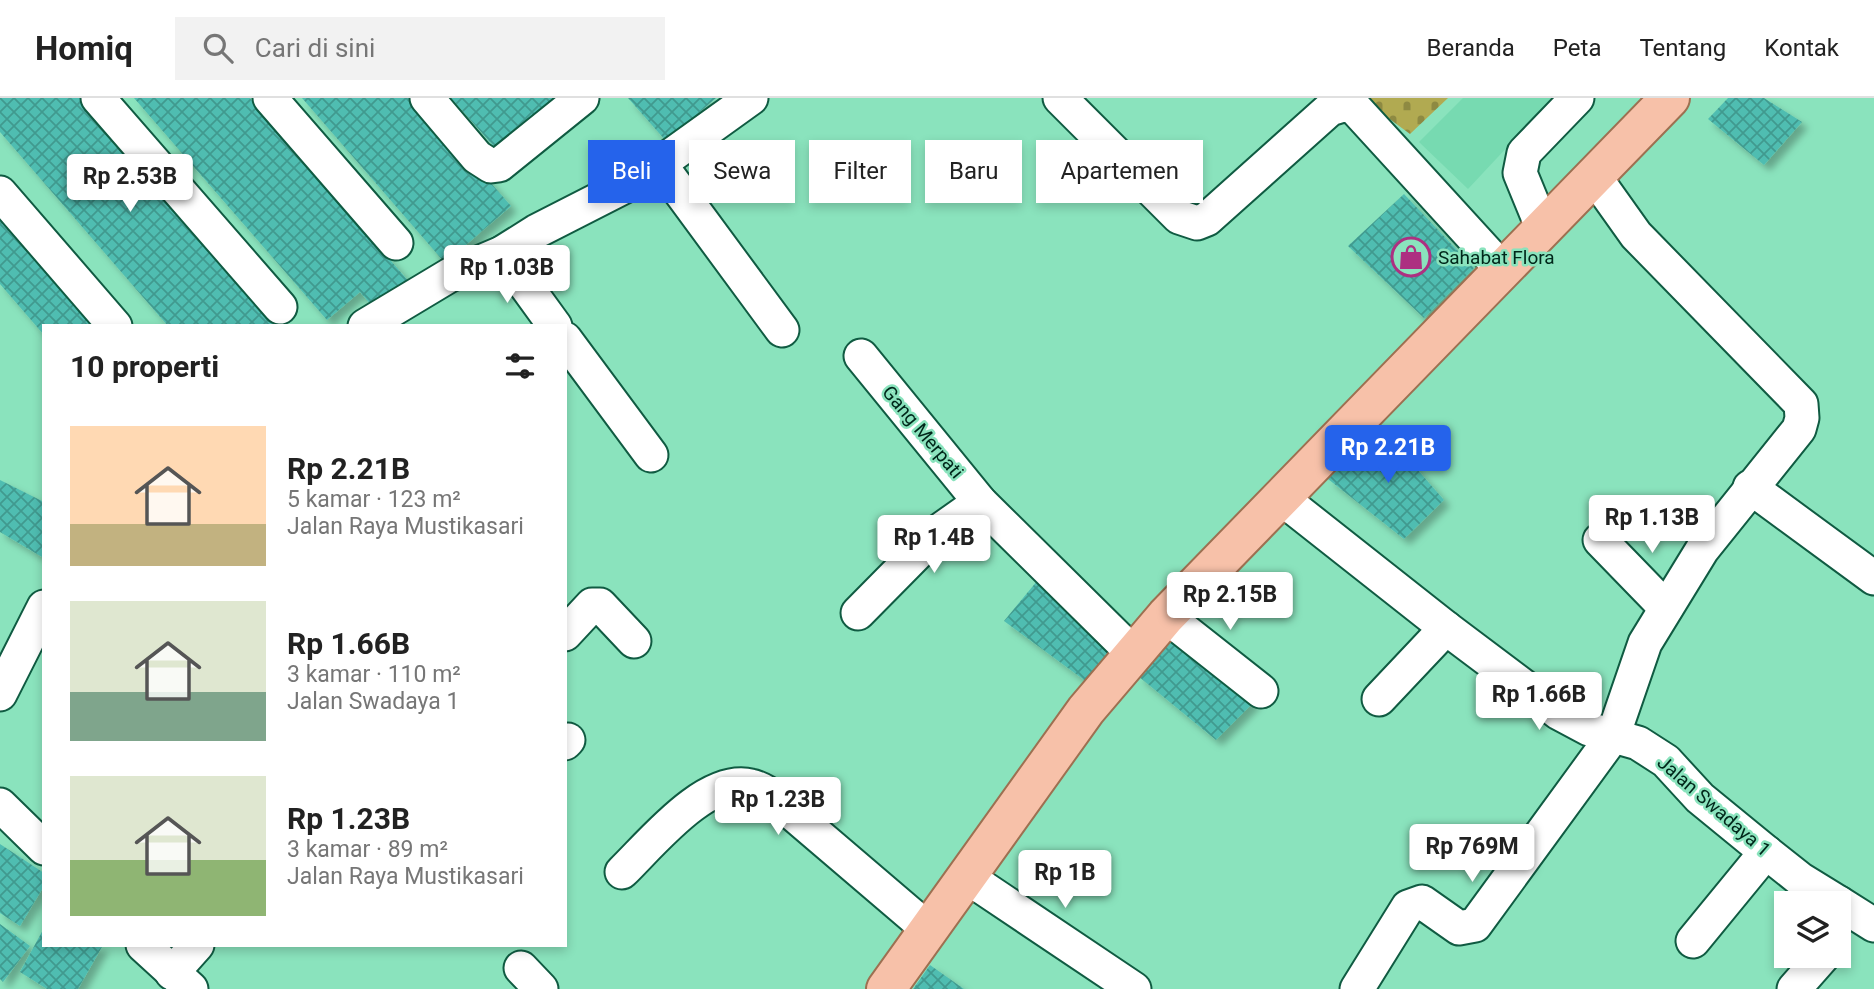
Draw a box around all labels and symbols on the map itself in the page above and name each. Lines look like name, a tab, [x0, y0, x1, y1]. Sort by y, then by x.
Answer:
pin: Rp 2.53B	[58, 155, 202, 214]
shop icon: Sahabat Flora	[1390, 236, 1432, 278]
pin: Rp 1.03B	[435, 246, 579, 305]
place label: Sahabat Flora	[1438, 246, 1555, 269]
street label: Gang Merpati	[878, 381, 968, 483]
pin: Rp 2.21B	[1316, 426, 1460, 485]
pin: Rp 1.13B	[1580, 496, 1724, 555]
pin: Rp 1.4B	[869, 516, 999, 575]
pin: Rp 2.15B	[1158, 573, 1302, 632]
pin: Rp 1.66B	[1467, 672, 1611, 732]
street label: Jalan Swadaya 1	[1653, 751, 1775, 861]
pin: Rp 1.23B	[706, 778, 850, 837]
pin: Rp 769M	[1407, 824, 1537, 884]
pin: Rp 1B	[1016, 850, 1114, 910]

